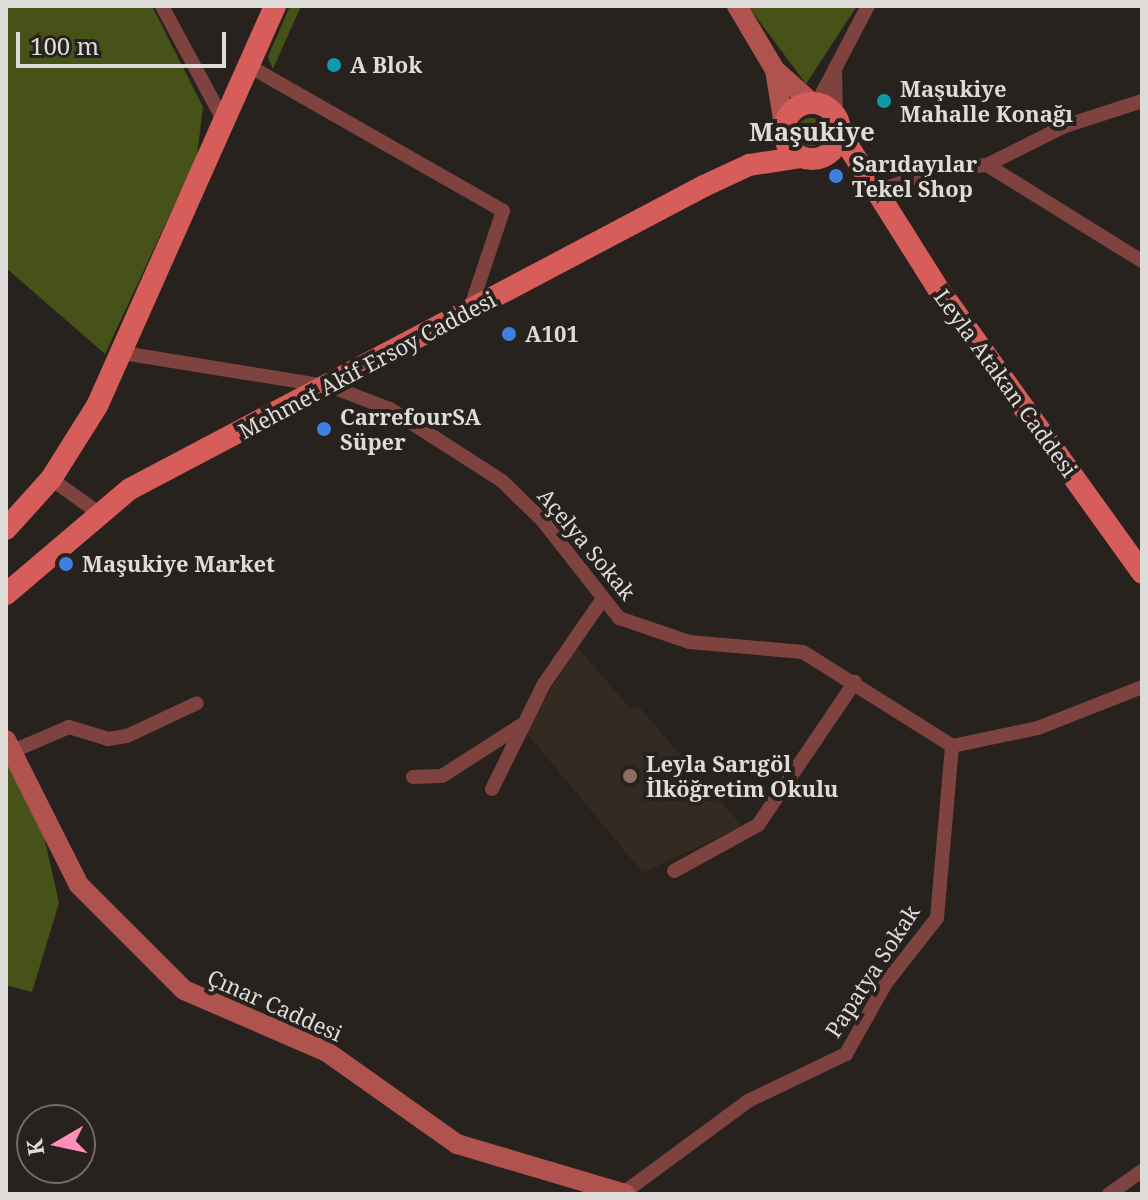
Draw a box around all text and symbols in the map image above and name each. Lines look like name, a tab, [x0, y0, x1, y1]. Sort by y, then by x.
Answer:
scale bar	[20, 16, 230, 66]
text: 100 m	[30, 29, 99, 62]
place label: A Blok	[350, 52, 422, 78]
marker: A Blok	[325, 56, 343, 74]
place label: Maşukiye Mahalle Konağı	[900, 75, 1073, 126]
marker: Maşukiye Mahalle Konağı	[875, 92, 893, 110]
district label: Maşukiye	[749, 116, 875, 148]
place label: Sarıdayılar Tekel Shop	[852, 150, 977, 202]
marker: Sarıdayılar Tekel Shop	[827, 167, 845, 185]
street label: Leyla Atakan Caddesi	[929, 284, 1083, 482]
street label: Mehmet Akif Ersoy Caddesi	[234, 286, 500, 444]
place label: A101	[525, 321, 579, 347]
marker: A101	[500, 325, 518, 343]
place label: CarrefourSA Süper	[340, 403, 481, 454]
marker: CarrefourSA Süper	[315, 420, 333, 438]
street label: Açelya Sokak	[533, 483, 641, 605]
place label: Maşukiye Market	[82, 551, 275, 577]
marker: Maşukiye Market	[57, 555, 75, 573]
place label: Leyla Sarıgöl İlköğretim Okulu	[646, 750, 839, 802]
marker: Leyla Sarıgöl İlköğretim Okulu	[621, 767, 639, 785]
street label: Papatya Sokak	[819, 900, 925, 1042]
street label: Çınar Caddesi	[203, 963, 347, 1047]
north arrow	[16, 1104, 96, 1184]
text: K	[18, 1137, 50, 1158]

